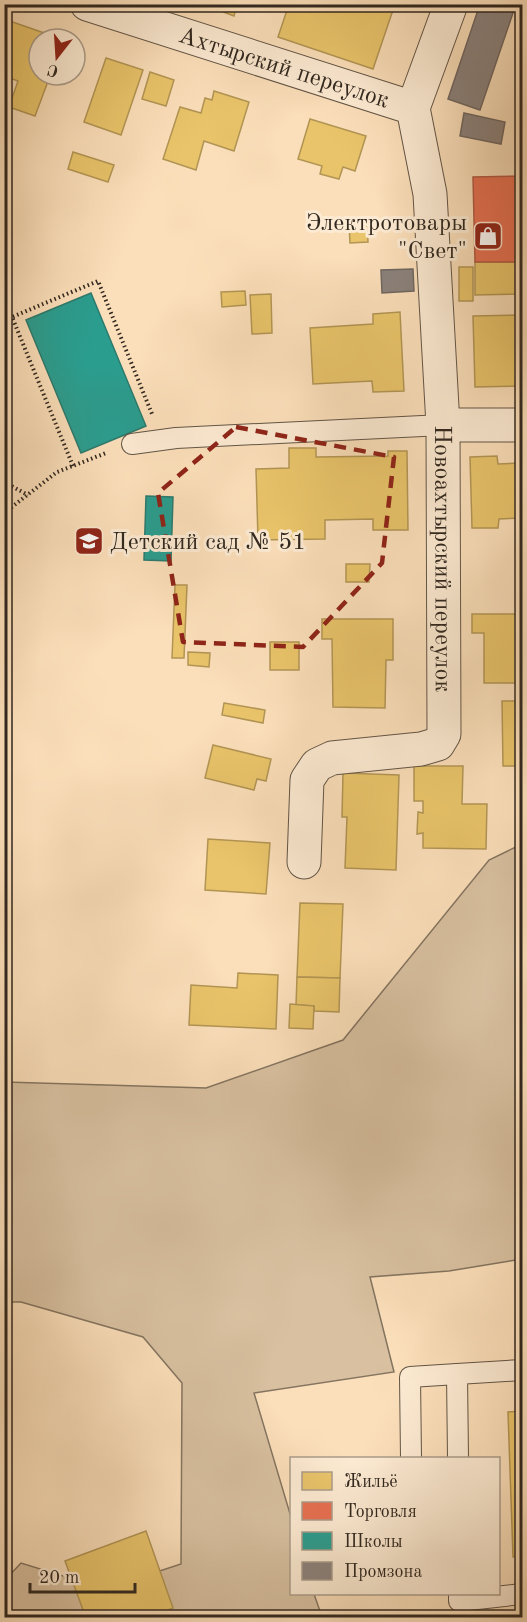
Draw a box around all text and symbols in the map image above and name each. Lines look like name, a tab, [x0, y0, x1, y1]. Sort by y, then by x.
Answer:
street label: Ахтырский переулок	[175, 24, 392, 114]
north arrow	[27, 27, 87, 87]
text: С	[46, 60, 61, 79]
place label: Электротовары "Свет"	[306, 212, 467, 264]
shop icon: Электротовары "Свет"	[472, 220, 504, 252]
street label: Новоахтырский переулок	[429, 425, 454, 692]
school or university icon: Детский сад № 51	[73, 525, 105, 557]
place label: Детский сад № 51	[110, 531, 306, 555]
legend	[290, 1457, 500, 1595]
text: Жильё	[344, 1473, 398, 1491]
text: Торговля	[344, 1503, 417, 1521]
text: Школы	[344, 1533, 403, 1551]
scale bar	[30, 1556, 135, 1594]
text: Промзона	[344, 1563, 422, 1581]
text: 20 m	[39, 1569, 79, 1587]

